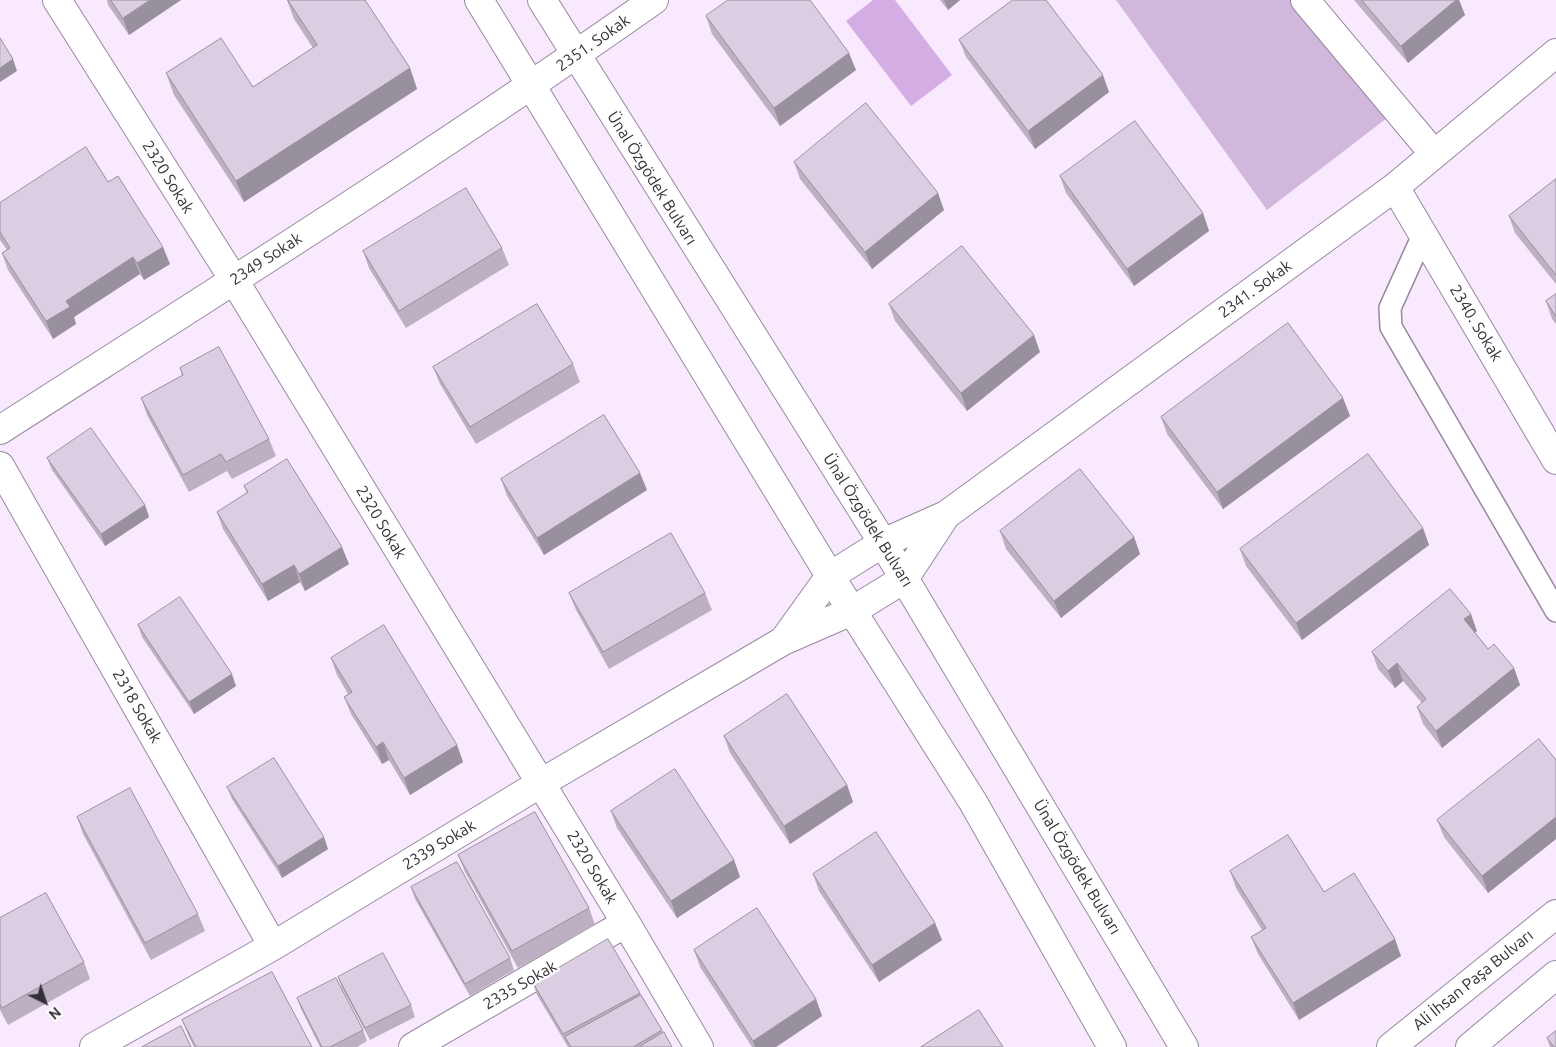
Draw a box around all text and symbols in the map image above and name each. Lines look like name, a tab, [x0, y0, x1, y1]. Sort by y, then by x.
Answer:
street label: 2351. Sokak	[552, 11, 634, 75]
street label: Ünal Özgödek Bulvarı	[603, 108, 701, 248]
street label: 2320 Sokak	[138, 137, 198, 217]
street label: 2349 Sokak	[226, 229, 306, 289]
street label: 2341. Sokak	[1215, 256, 1295, 322]
street label: 2340. Sokak	[1446, 281, 1506, 365]
street label: Ünal Özgödek Bulvarı	[819, 450, 917, 590]
street label: 2320 Sokak	[352, 482, 410, 562]
street label: 2318 Sokak	[108, 666, 166, 746]
street label: Ünal Özgödek Bulvarı	[1029, 796, 1125, 938]
street label: 2339 Sokak	[399, 816, 479, 874]
street label: 2320 Sokak	[563, 827, 621, 907]
street label: Ali İhsan Paşa Bulvarı	[1409, 926, 1537, 1034]
street label: 2335 Sokak	[480, 956, 560, 1014]
north arrow	[20, 977, 70, 1027]
text: N	[46, 1004, 64, 1023]

